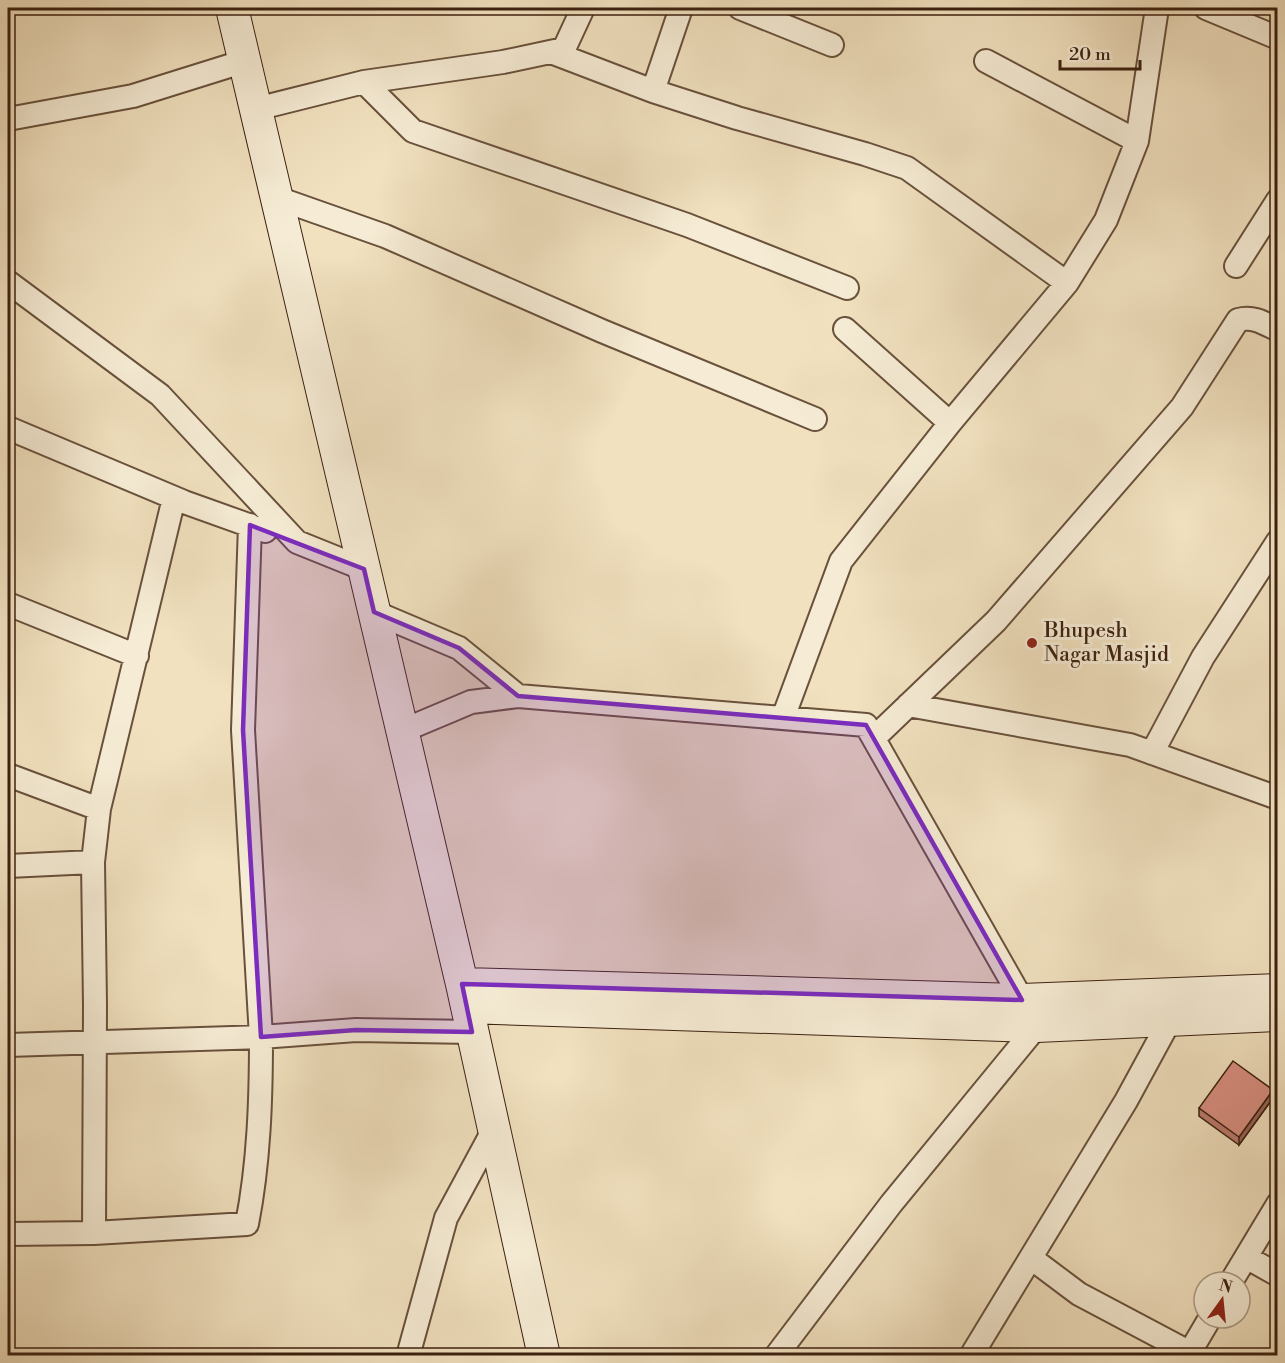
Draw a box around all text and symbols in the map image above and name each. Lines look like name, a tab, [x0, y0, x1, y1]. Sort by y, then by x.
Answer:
scale bar	[1060, 33, 1140, 71]
text: 20 m	[1069, 43, 1111, 66]
place label: Bhupesh Nagar Masjid	[1043, 618, 1169, 668]
marker: Bhupesh Nagar Masjid	[1025, 636, 1039, 650]
north arrow	[1192, 1270, 1252, 1330]
text: N	[1217, 1275, 1235, 1298]

